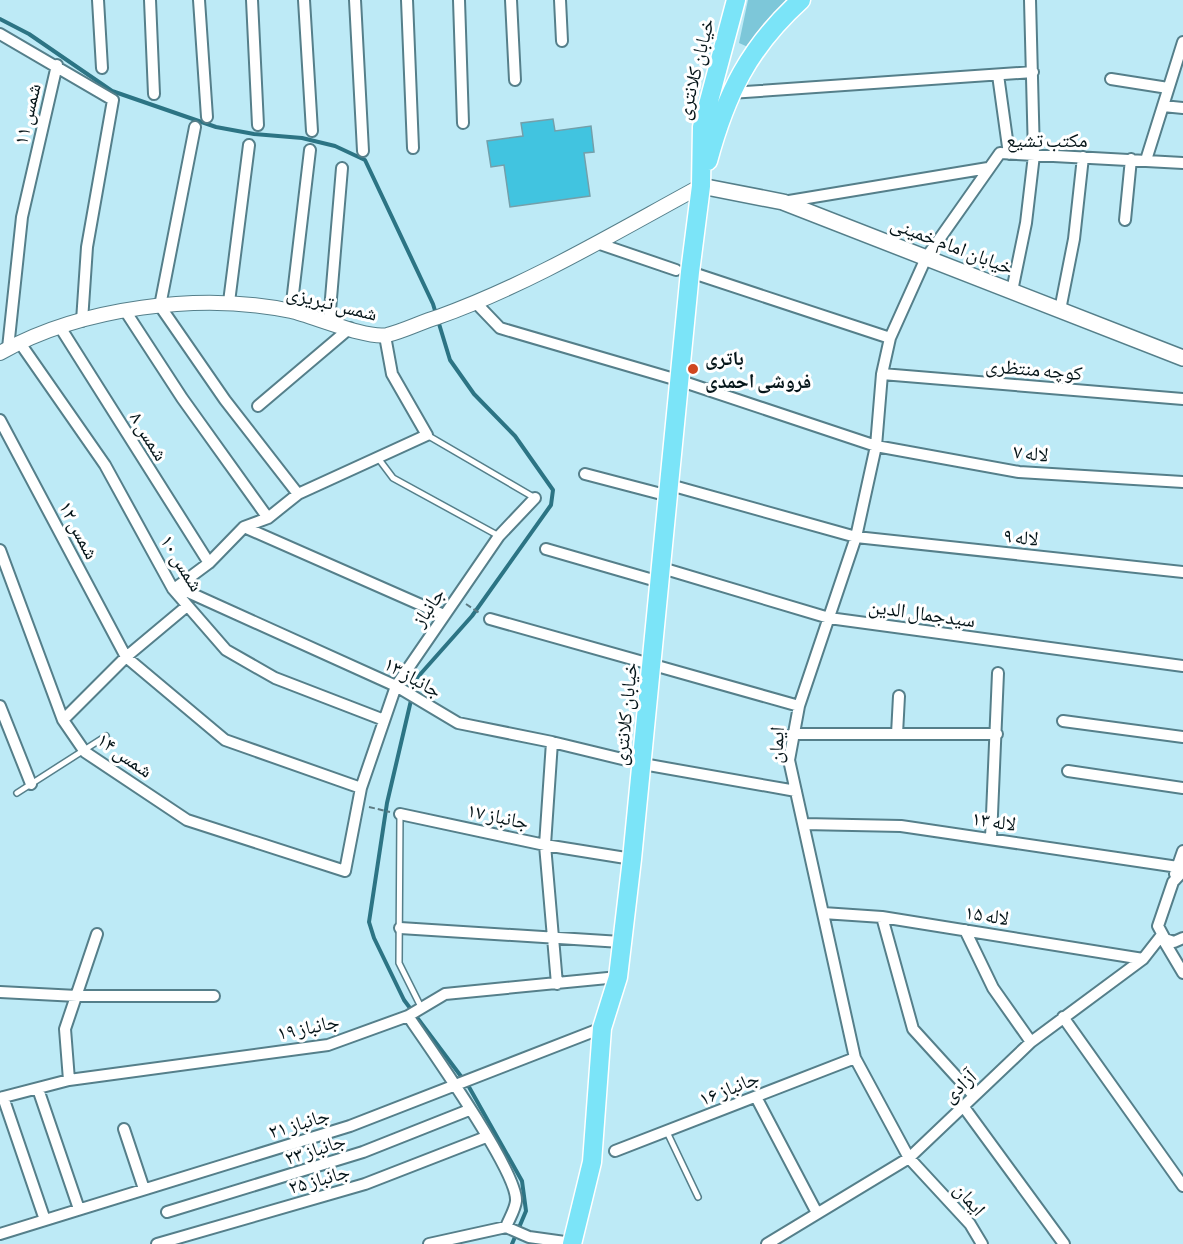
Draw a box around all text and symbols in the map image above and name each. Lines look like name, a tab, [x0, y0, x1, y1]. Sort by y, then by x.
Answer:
street label: خیابان کلانتری	[671, 16, 719, 122]
street label: شمس ۱۱	[8, 81, 46, 147]
street label: مکتب تشیع	[1006, 128, 1088, 153]
street label: خیابان امام خمینی	[887, 211, 1017, 281]
street label: شمس تبریزی	[284, 280, 380, 326]
place label: باتری فروشی احمدی	[705, 346, 811, 394]
street label: کوچه منتظری	[984, 353, 1084, 385]
marker: باتری فروشی احمدی	[686, 362, 700, 376]
street label: شمس ۸	[125, 407, 173, 465]
street label: لاله ۷	[1012, 439, 1050, 466]
street label: شمس ۱۲	[54, 497, 104, 563]
street label: لاله ۹	[1002, 523, 1040, 550]
street label: شمس ۱۰	[155, 530, 209, 596]
street label: جانباز	[406, 583, 450, 632]
street label: سیدجمال الدین	[867, 594, 977, 632]
street label: جانباز ۱۳	[380, 651, 446, 702]
street label: خیابان کلانتری	[608, 661, 642, 767]
street label: ایمان	[763, 726, 789, 764]
street label: شمس ۱۴	[93, 727, 157, 783]
street label: جانباز ۱۷	[465, 798, 531, 834]
street label: لاله ۱۳	[971, 806, 1018, 835]
street label: لاله ۱۵	[963, 900, 1011, 929]
street label: جانباز ۱۹	[275, 1009, 341, 1045]
street label: آزادی	[937, 1064, 982, 1108]
street label: جانباز ۱۶	[695, 1065, 763, 1111]
street label: جانباز ۲۱	[266, 1102, 333, 1143]
street label: جانباز ۲۳	[282, 1128, 349, 1170]
street label: جانباز ۲۵	[286, 1159, 353, 1199]
street label: ایمان	[949, 1177, 991, 1221]

